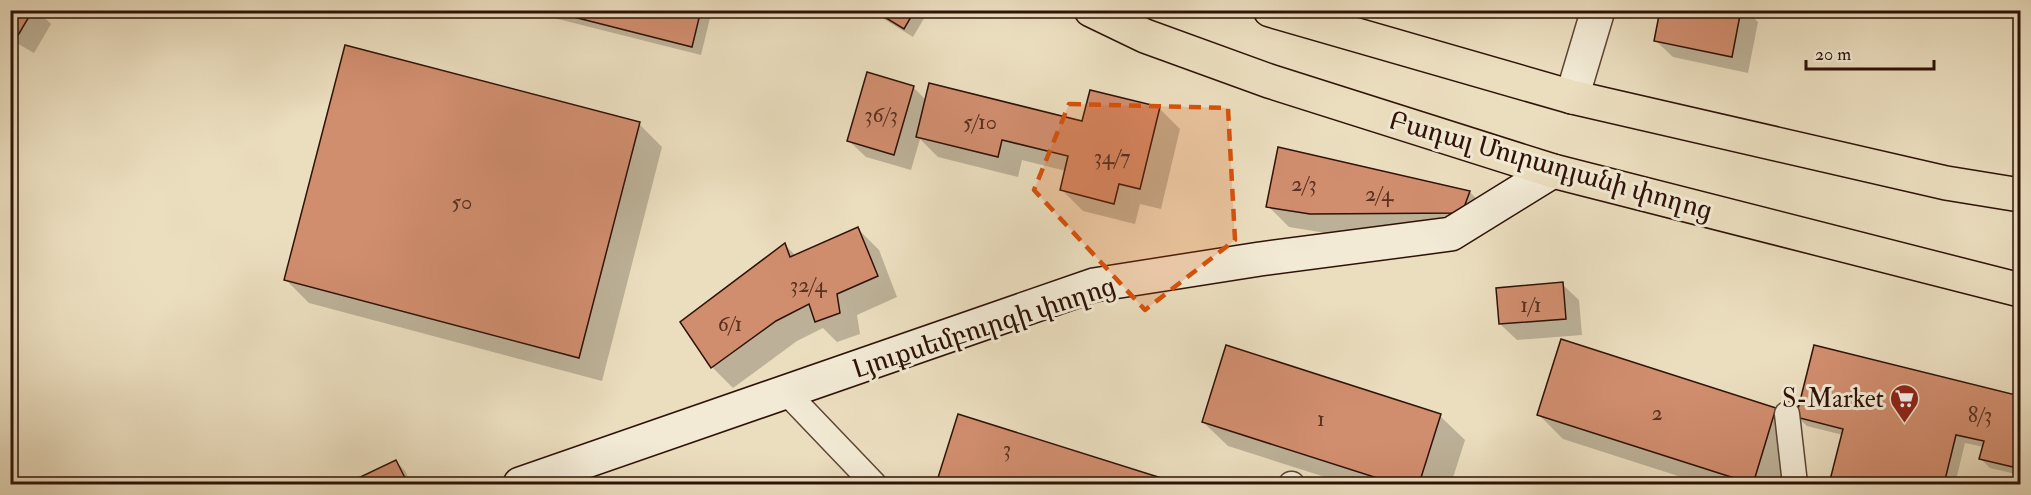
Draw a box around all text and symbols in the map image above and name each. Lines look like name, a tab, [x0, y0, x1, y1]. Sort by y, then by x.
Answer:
scale bar	[1806, 33, 1934, 71]
text: 20 m	[1815, 43, 1851, 66]
house number: 36/3	[864, 101, 898, 129]
street label: Բադալ Մուրադյանի փողոց	[1385, 104, 1716, 227]
house number: 5/10	[963, 108, 997, 136]
house number: 34/7	[1094, 143, 1130, 171]
house number: 2/3	[1291, 170, 1317, 198]
house number: 2/4	[1365, 180, 1394, 208]
house number: 50	[452, 188, 472, 216]
street label: Լյուքսեմբուրգի փողոց	[849, 270, 1120, 386]
house number: 32/4	[790, 271, 827, 299]
house number: 1/1	[1520, 291, 1542, 319]
house number: 6/1	[718, 310, 742, 338]
supermarket icon: S-Market	[1889, 382, 1921, 424]
place label: S-Market	[1782, 383, 1884, 415]
house number: 2	[1651, 399, 1663, 427]
house number: 8/3	[1968, 401, 1992, 429]
house number: 1	[1317, 405, 1325, 433]
house number: 3	[1003, 435, 1011, 463]

